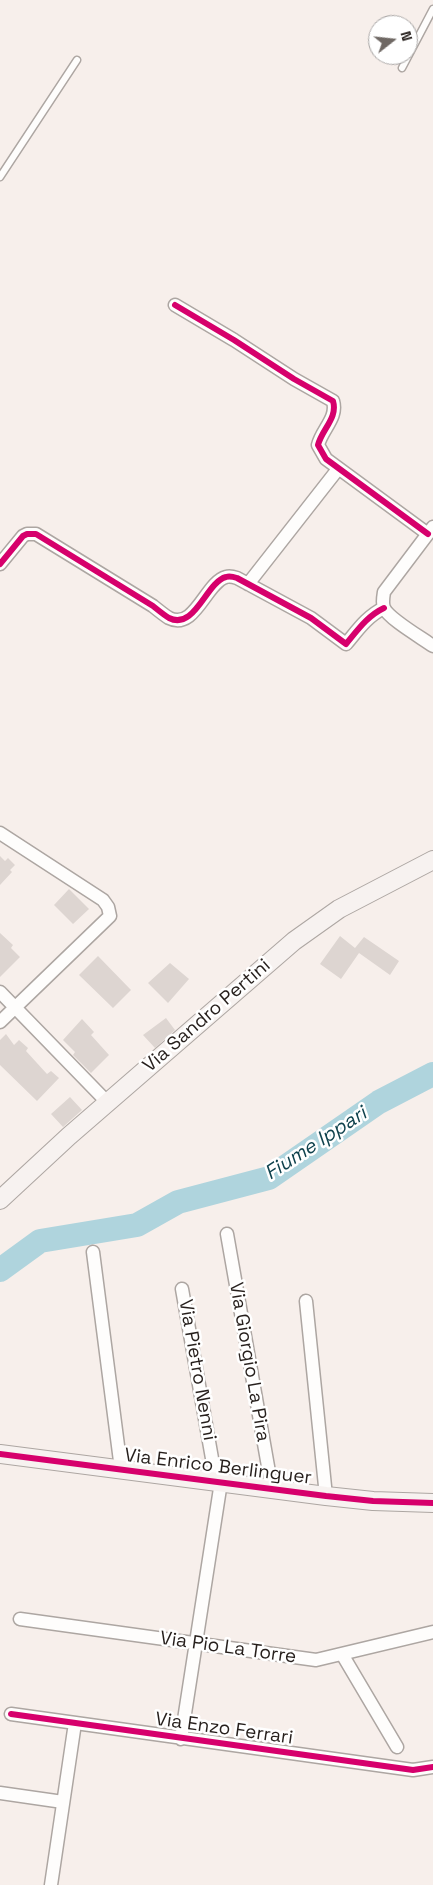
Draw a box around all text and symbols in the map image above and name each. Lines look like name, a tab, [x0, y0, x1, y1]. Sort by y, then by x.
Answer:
north arrow	[368, 15, 418, 65]
text: N	[397, 29, 416, 43]
street label: Via Sandro Pertini	[139, 954, 275, 1078]
water label: Fiume Ippari	[261, 1102, 371, 1186]
street label: Via Giorgio La Pira	[224, 1281, 274, 1443]
street label: Via Pietro Nenni	[173, 1298, 221, 1442]
street label: Via Enrico Berlinguer	[123, 1444, 313, 1490]
street label: Via Pio La Torre	[158, 1627, 298, 1669]
street label: Via Enzo Ferrari	[154, 1708, 294, 1750]

